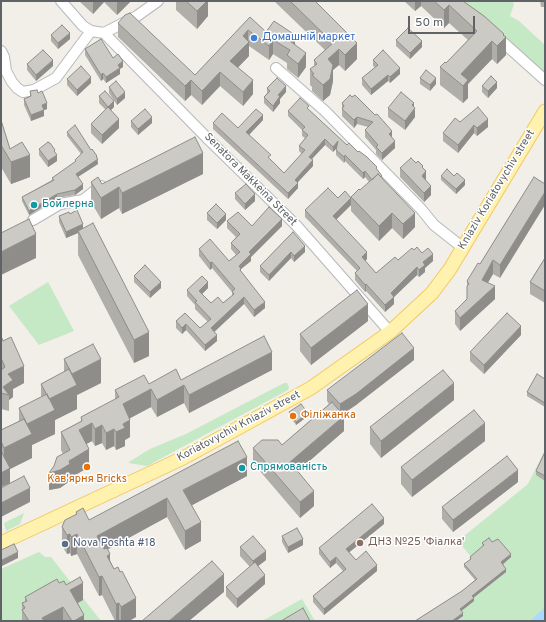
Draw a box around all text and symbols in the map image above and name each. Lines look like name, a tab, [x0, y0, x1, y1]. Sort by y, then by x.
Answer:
scale bar	[410, 8, 477, 34]
text: 50 m	[415, 15, 443, 31]
place label: Домашній маркет	[262, 31, 355, 45]
marker: Домашній маркет	[249, 33, 259, 43]
street label: Kniaziv Koriatovychiv street	[456, 128, 538, 252]
street label: Senatora Makkeina Street	[201, 131, 299, 229]
place label: Бойлерна	[42, 198, 93, 212]
marker: Бойлерна	[29, 200, 39, 210]
street label: Koriatovychiv Kniaziv street	[175, 389, 303, 465]
place label: Філіжанка	[301, 409, 356, 423]
marker: Філіжанка	[288, 411, 298, 421]
place label: Спрямованість	[250, 461, 327, 475]
marker: Кав'ярня Bricks	[82, 462, 92, 472]
marker: Спрямованість	[237, 463, 247, 473]
place label: Кав'ярня Bricks	[47, 473, 127, 487]
place label: ДНЗ №25 'Фіалка'	[368, 536, 464, 550]
place label: Nova Poshta #18	[73, 537, 156, 551]
marker: ДНЗ №25 'Фіалка'	[355, 538, 365, 548]
marker: Nova Poshta #18	[60, 539, 70, 549]

